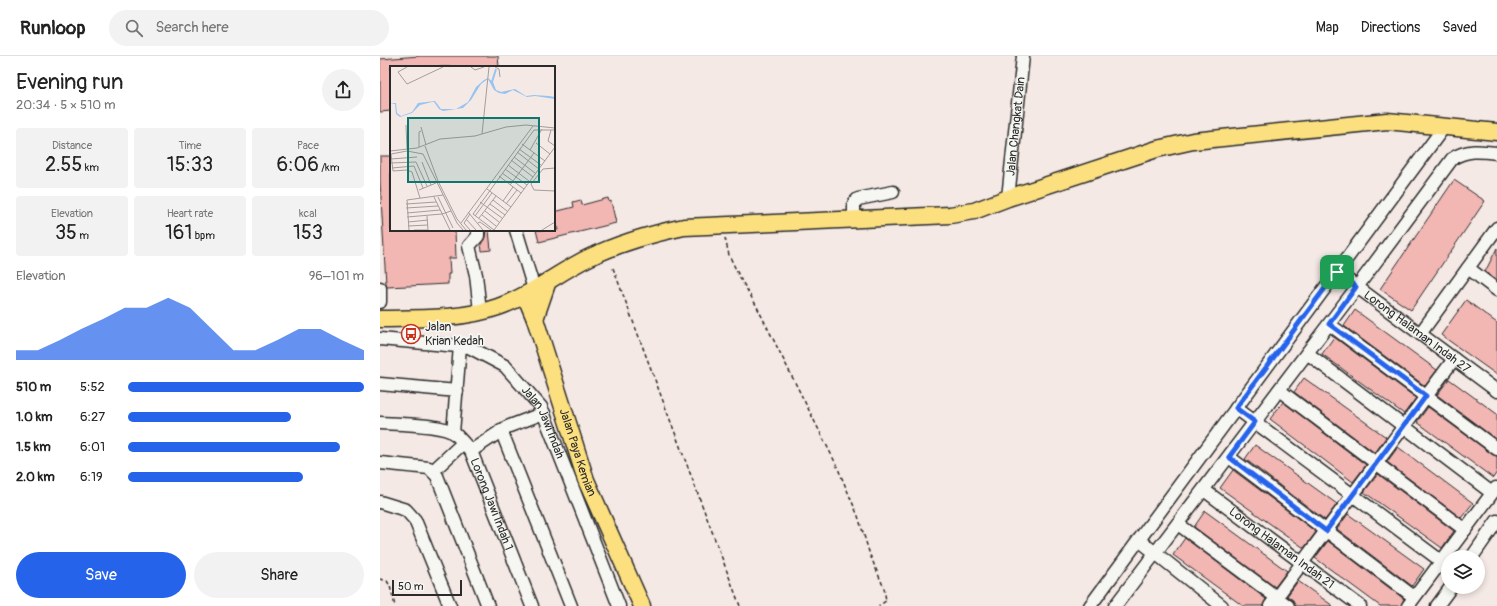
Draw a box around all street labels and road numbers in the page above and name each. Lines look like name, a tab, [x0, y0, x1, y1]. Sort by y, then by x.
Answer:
street label: Jalan Changkat Dain	[1003, 76, 1029, 177]
street label: Lorong Halaman Indah 27	[1361, 288, 1474, 377]
street label: Jalan Jawi Indah	[518, 383, 568, 461]
street label: Jalan Paya Kemian	[556, 407, 599, 499]
street label: Lorong Jawi Indah 1	[467, 456, 516, 553]
street label: Lorong Halaman Indah 21	[1226, 504, 1337, 592]

